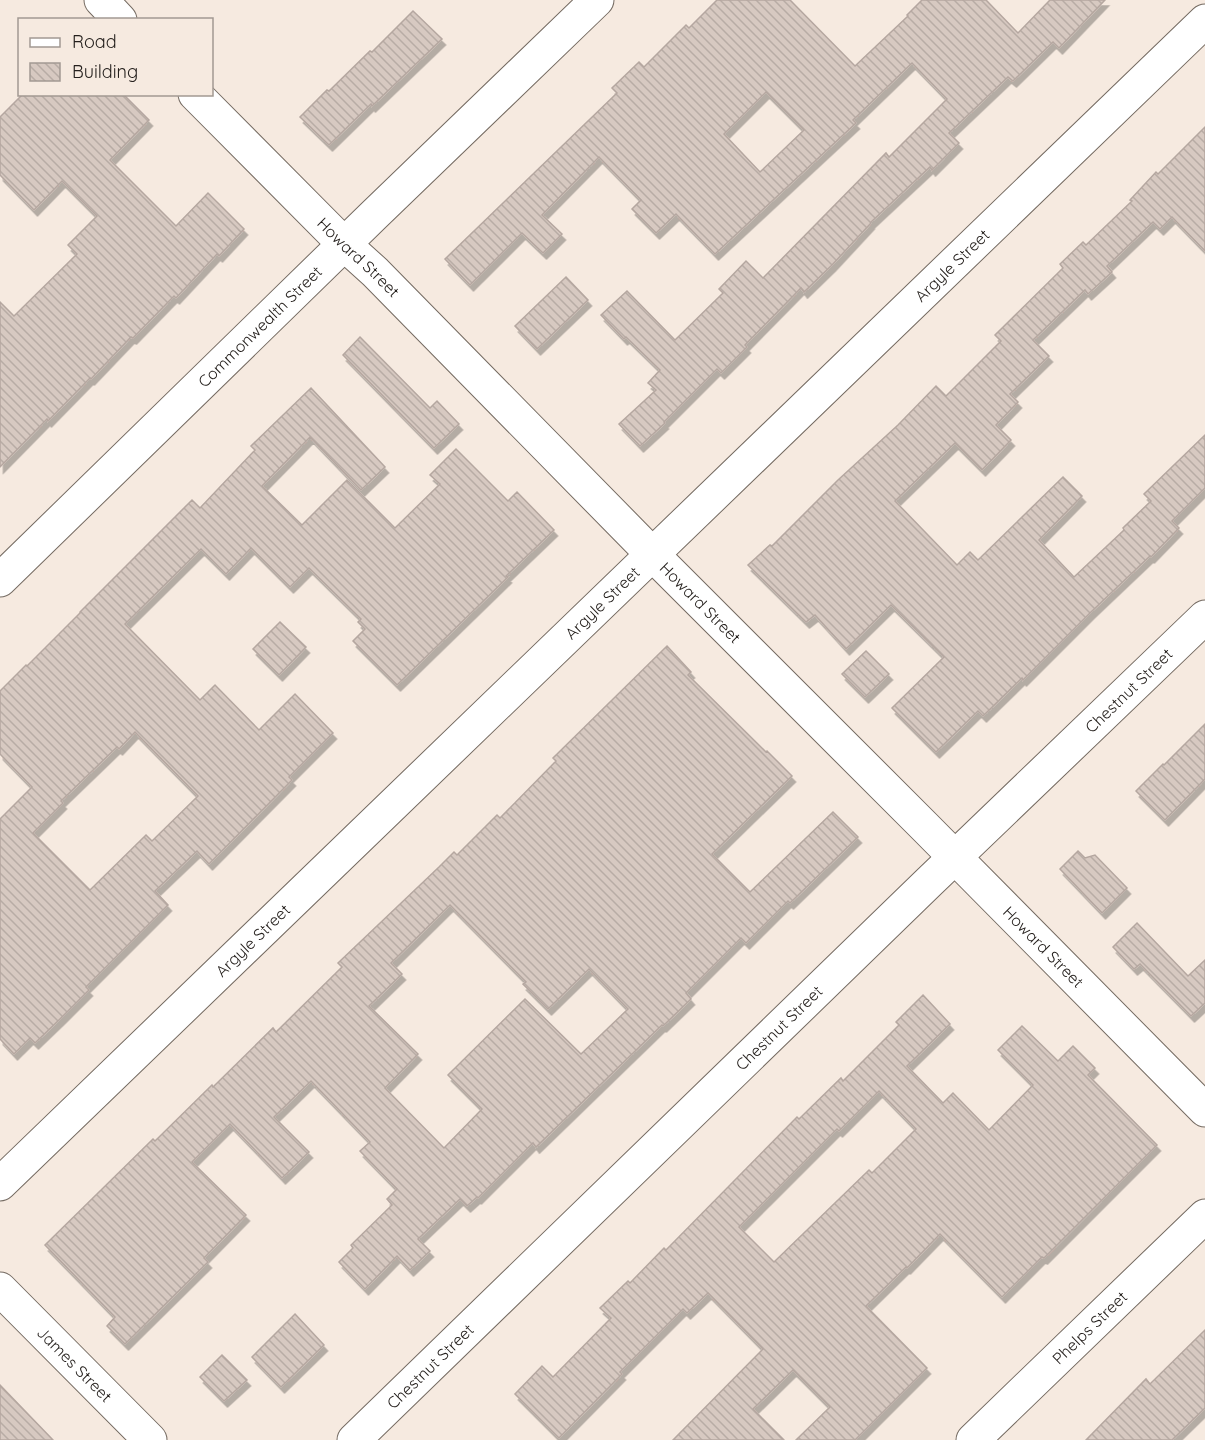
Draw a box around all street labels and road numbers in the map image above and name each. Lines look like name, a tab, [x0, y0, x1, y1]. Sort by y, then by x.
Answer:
street label: Howard Street	[313, 213, 404, 301]
street label: Argyle Street	[910, 225, 993, 306]
street label: Commonwealth Street	[194, 262, 326, 391]
street label: Howard Street	[656, 558, 745, 647]
street label: Argyle Street	[561, 562, 644, 643]
street label: Chestnut Street	[1081, 644, 1177, 737]
street label: Argyle Street	[211, 900, 294, 981]
street label: Howard Street	[999, 902, 1088, 992]
street label: Chestnut Street	[731, 981, 827, 1074]
street label: Phelps Street	[1048, 1287, 1131, 1368]
street label: Chestnut Street	[382, 1319, 478, 1413]
street label: James Street	[33, 1322, 116, 1406]

